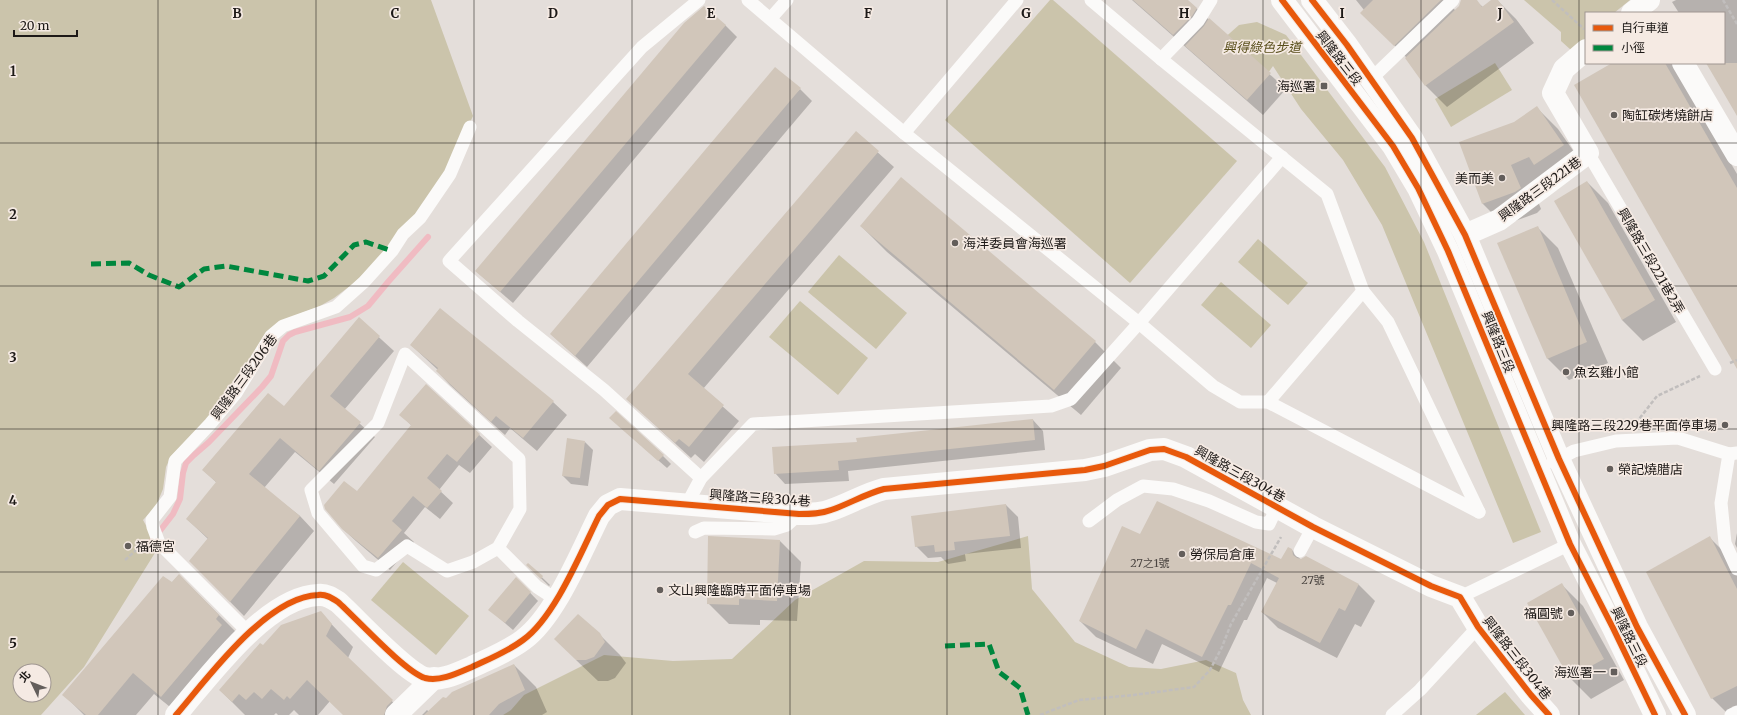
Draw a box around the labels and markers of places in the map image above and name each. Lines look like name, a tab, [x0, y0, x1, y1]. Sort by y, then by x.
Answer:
place label: 海巡署	[1277, 78, 1316, 95]
marker: 海巡署	[1319, 81, 1329, 91]
place label: 陶缸碳烤燒餅店	[1622, 107, 1713, 124]
marker: 陶缸碳烤燒餅店	[1609, 110, 1619, 120]
place label: 美而美	[1455, 170, 1494, 187]
marker: 美而美	[1497, 173, 1507, 183]
place label: 海洋委員會海巡署	[963, 235, 1067, 252]
marker: 海洋委員會海巡署	[950, 238, 960, 248]
place label: 魚玄雞小館	[1574, 364, 1639, 381]
marker: 魚玄雞小館	[1561, 367, 1571, 377]
place label: 興隆路三段229巷平面停車場	[1551, 417, 1717, 434]
marker: 興隆路三段229巷平面停車場	[1720, 420, 1730, 430]
place label: 榮記燒腊店	[1618, 461, 1683, 478]
marker: 榮記燒腊店	[1605, 464, 1615, 474]
place label: 福德宮	[136, 538, 175, 555]
marker: 福德宮	[123, 541, 133, 551]
place label: 勞保局倉庫	[1190, 546, 1255, 563]
marker: 勞保局倉庫	[1177, 549, 1187, 559]
place label: 文山興隆臨時平面停車場	[668, 582, 811, 599]
marker: 文山興隆臨時平面停車場	[655, 585, 665, 595]
place label: 福圓號	[1524, 605, 1563, 622]
marker: 福圓號	[1566, 608, 1576, 618]
place label: 海巡署一	[1554, 664, 1606, 681]
marker: 海巡署一	[1609, 667, 1619, 677]

